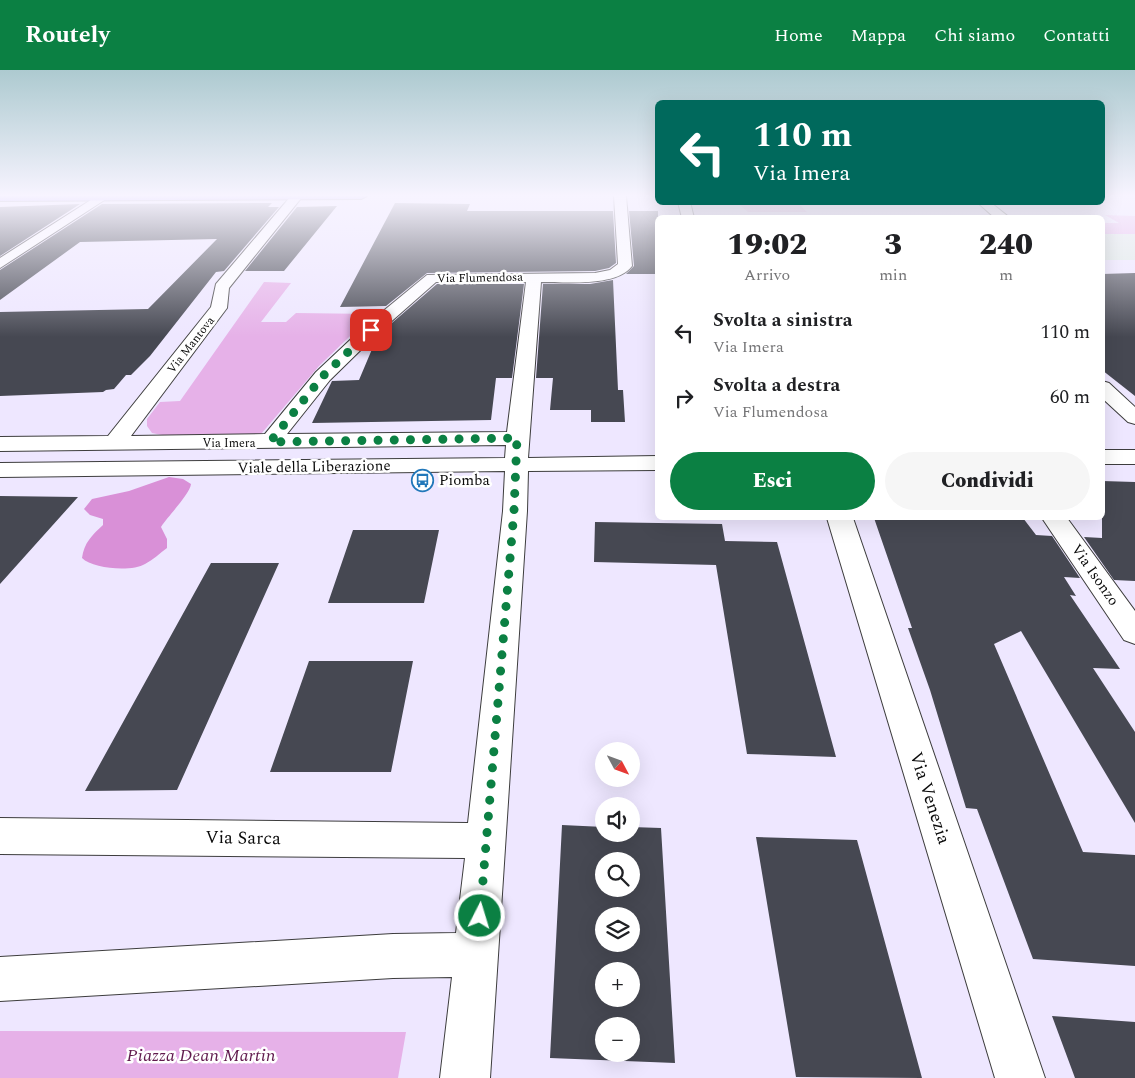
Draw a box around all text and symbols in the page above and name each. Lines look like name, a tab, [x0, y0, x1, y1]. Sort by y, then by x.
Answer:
text: Routely	[25, 17, 110, 53]
text: Home	[774, 22, 823, 49]
text: Mappa	[851, 22, 906, 49]
text: Chi siamo	[934, 22, 1015, 49]
text: Contatti	[1043, 22, 1110, 49]
text: 110 m	[753, 109, 852, 162]
icon: left	[670, 120, 735, 185]
text: Via Imera	[753, 157, 850, 190]
text: 19:02	[727, 222, 807, 268]
text: 3	[884, 222, 902, 268]
text: 240	[979, 222, 1033, 268]
text: Arrivo	[744, 263, 790, 287]
text: min	[879, 263, 907, 287]
text: m	[999, 263, 1013, 287]
street label: Via Flumendosa	[437, 268, 523, 288]
text: Svolta a sinistra	[713, 306, 853, 335]
pin	[350, 309, 392, 351]
street label: Via Mantova	[163, 312, 220, 378]
icon: arrive	[357, 316, 385, 344]
text: 110 m	[1040, 318, 1090, 347]
icon: left	[670, 319, 698, 347]
text: Via Imera	[713, 335, 784, 359]
text: Svolta a destra	[713, 371, 840, 400]
text: 60 m	[1050, 383, 1090, 412]
icon: right	[670, 384, 698, 412]
text: Via Flumendosa	[713, 400, 828, 424]
street label: Via Imera	[202, 434, 256, 453]
button: Esci	[670, 452, 875, 510]
button: Condividi	[885, 452, 1090, 510]
street label: Viale della Liberazione	[237, 454, 391, 480]
bus stop icon: Piomba	[411, 468, 435, 492]
place label: Piomba	[439, 469, 491, 492]
street label: Via Isonzo	[1065, 539, 1125, 611]
north arrow	[595, 742, 640, 788]
map controls	[595, 742, 640, 1062]
street label: Via Venezia	[902, 748, 958, 848]
button: sound	[595, 797, 640, 842]
street label: Via Sarca	[205, 824, 281, 852]
button: search	[595, 852, 640, 897]
position arrow	[453, 889, 505, 941]
button: layers	[595, 907, 640, 952]
button: +	[595, 962, 640, 1007]
button: −	[595, 1017, 640, 1062]
park label: Piazza Dean Martin	[127, 1042, 276, 1069]

